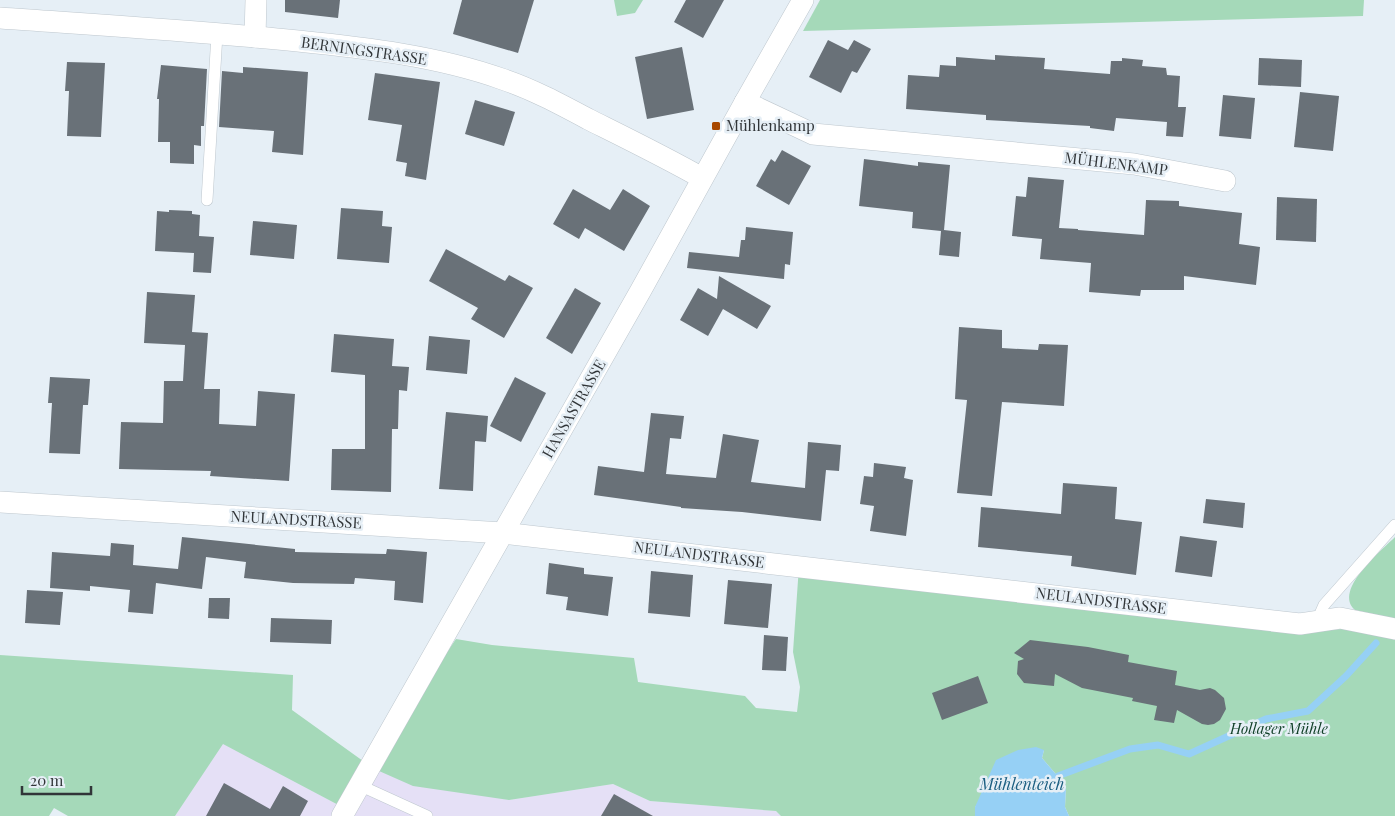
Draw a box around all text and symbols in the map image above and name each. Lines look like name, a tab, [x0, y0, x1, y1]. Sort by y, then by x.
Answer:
street label: BERNINGSTRASSE	[300, 31, 428, 69]
place label: Mühlenkamp	[726, 115, 815, 135]
marker: Mühlenkamp	[710, 120, 722, 132]
street label: MÜHLENKAMP	[1063, 147, 1169, 179]
street label: HANSASTRASSE	[537, 356, 609, 461]
street label: NEULANDSTRASSE	[230, 506, 362, 532]
street label: NEULANDSTRASSE	[633, 536, 765, 572]
street label: NEULANDSTRASSE	[1035, 582, 1167, 618]
park label: Hollager Mühle	[1229, 718, 1328, 738]
scale bar	[22, 764, 91, 796]
text: 20 m	[30, 770, 64, 790]
water label: Mühlenteich	[979, 773, 1064, 794]

